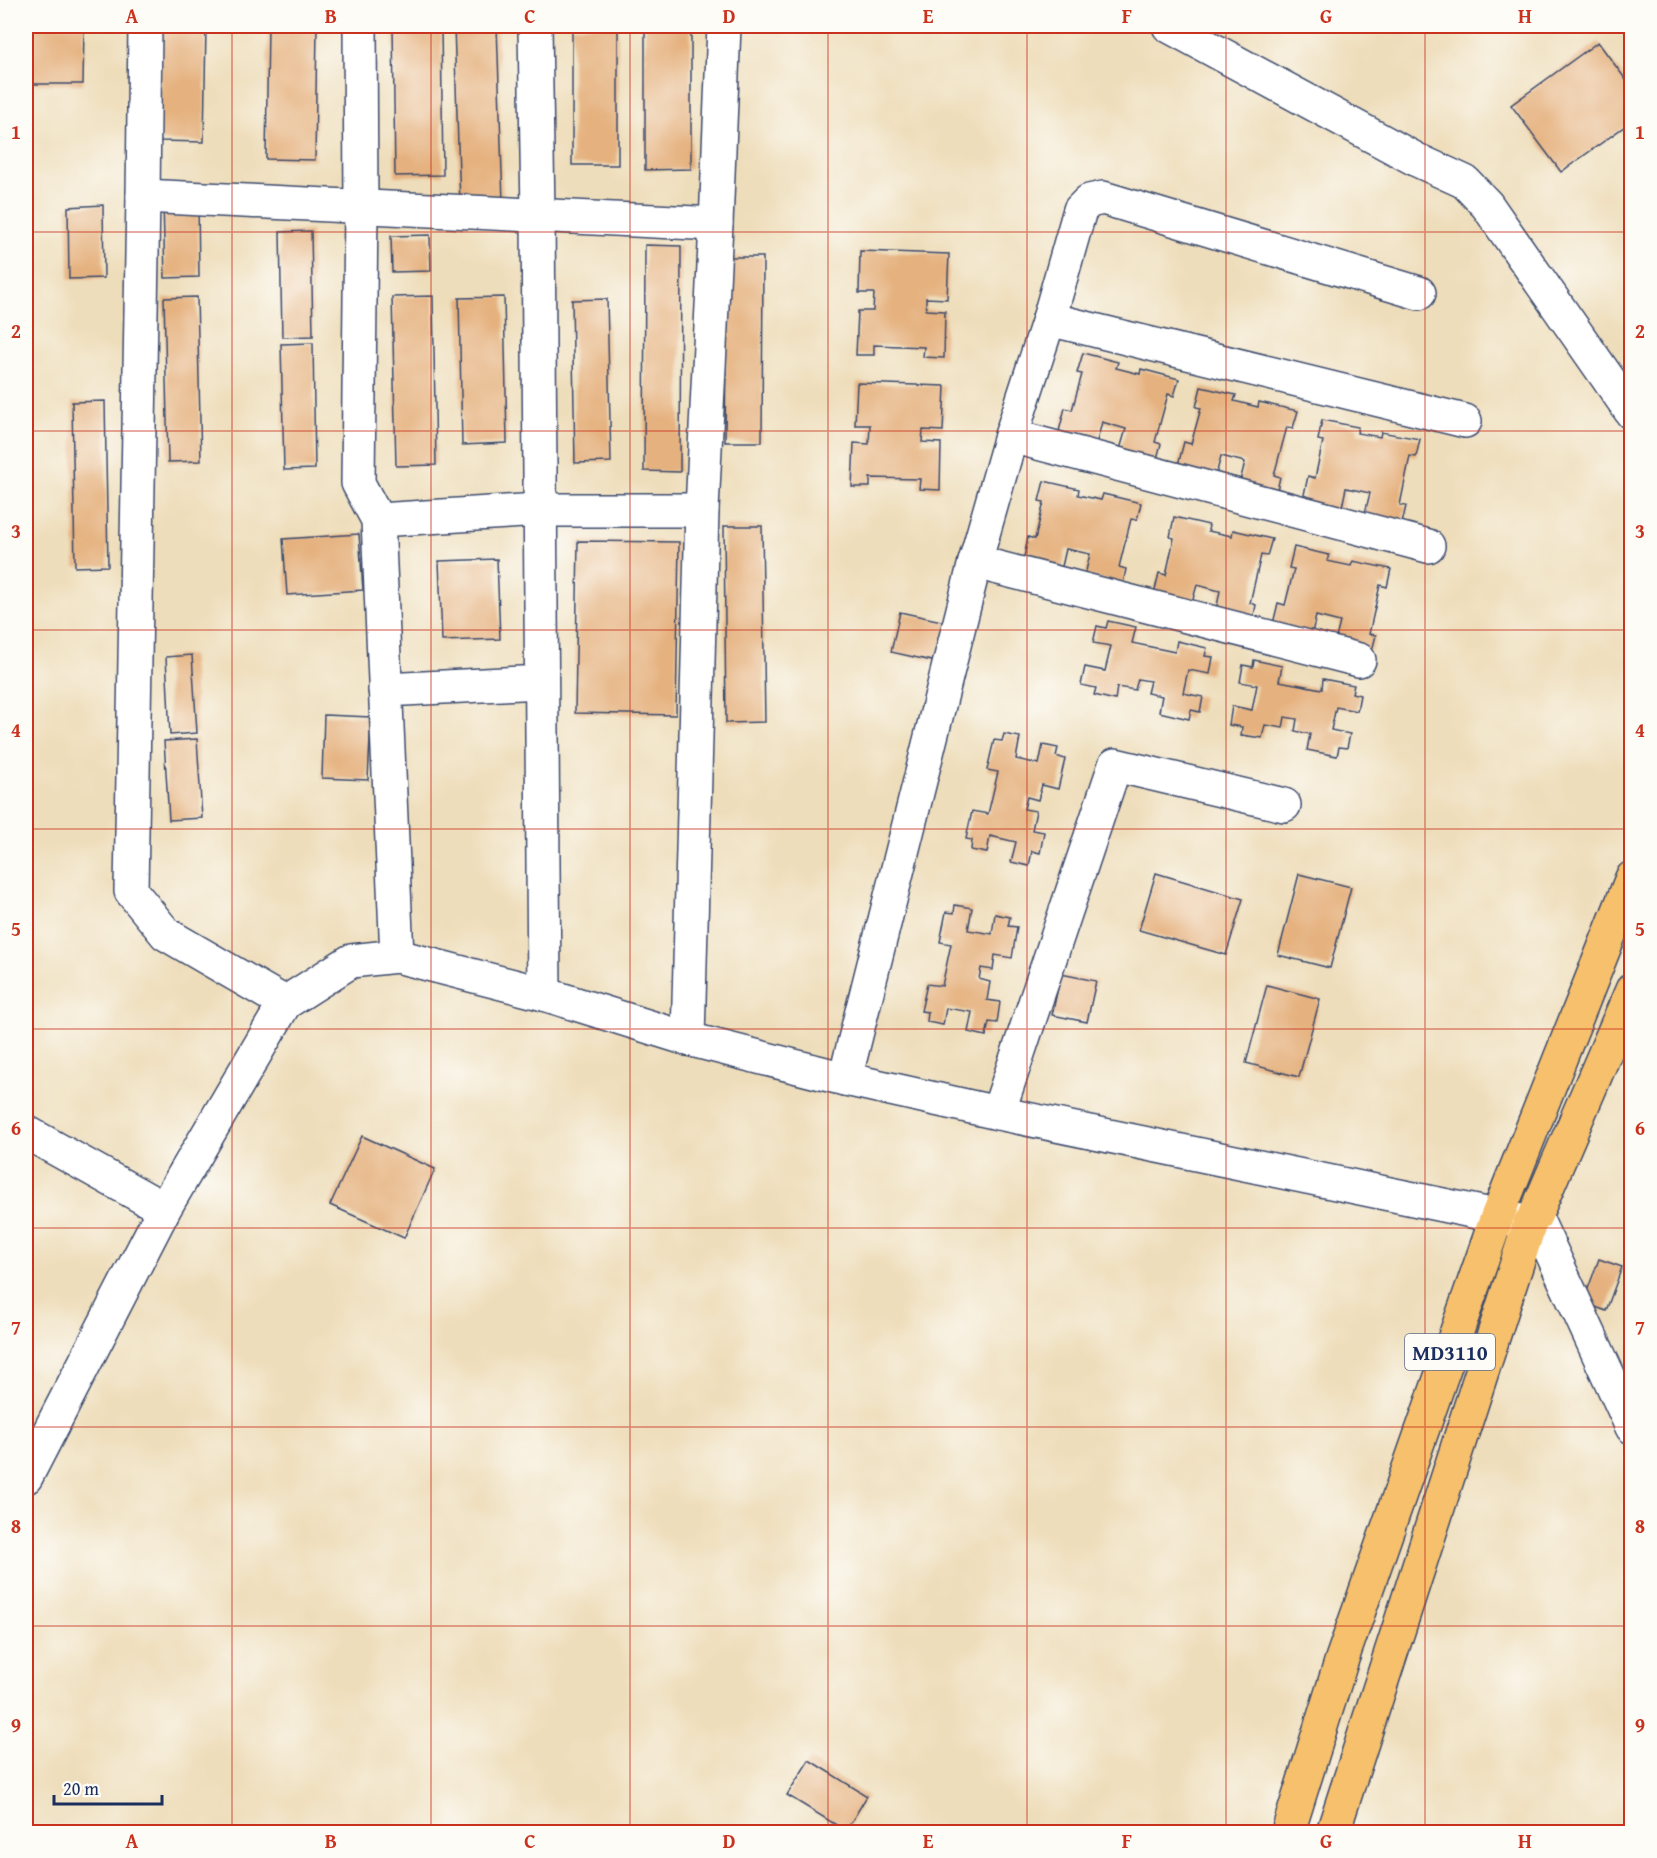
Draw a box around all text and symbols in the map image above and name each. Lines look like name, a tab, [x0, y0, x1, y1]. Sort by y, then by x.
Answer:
text: A	[126, 1, 139, 30]
text: B	[325, 1, 337, 30]
text: C	[524, 1, 536, 30]
text: D	[722, 1, 736, 30]
text: E	[923, 1, 934, 30]
text: F	[1122, 1, 1132, 30]
text: G	[1320, 1, 1332, 30]
text: H	[1518, 1, 1532, 30]
text: 1	[11, 117, 21, 146]
text: 1	[1635, 117, 1645, 146]
text: 2	[11, 316, 21, 345]
text: 2	[1635, 316, 1645, 345]
text: 3	[11, 516, 21, 545]
text: 3	[1635, 516, 1645, 545]
text: 4	[11, 715, 21, 744]
text: 4	[1635, 715, 1645, 744]
text: 5	[11, 914, 21, 943]
text: 5	[1635, 914, 1645, 943]
text: 6	[11, 1113, 21, 1142]
text: 6	[1635, 1113, 1645, 1142]
text: 7	[11, 1312, 21, 1341]
text: 7	[1635, 1312, 1645, 1341]
road number: MD3110	[1405, 1334, 1495, 1370]
text: 8	[11, 1511, 21, 1540]
text: 8	[1635, 1511, 1645, 1540]
text: 9	[11, 1710, 21, 1739]
text: 9	[1635, 1710, 1645, 1739]
scale bar	[54, 1768, 162, 1806]
text: 20 m	[63, 1775, 99, 1802]
text: A	[126, 1826, 139, 1855]
text: B	[325, 1826, 337, 1855]
text: C	[524, 1826, 536, 1855]
text: D	[722, 1826, 736, 1855]
text: E	[923, 1826, 934, 1855]
text: F	[1122, 1826, 1132, 1855]
text: G	[1320, 1826, 1332, 1855]
text: H	[1518, 1826, 1532, 1855]

